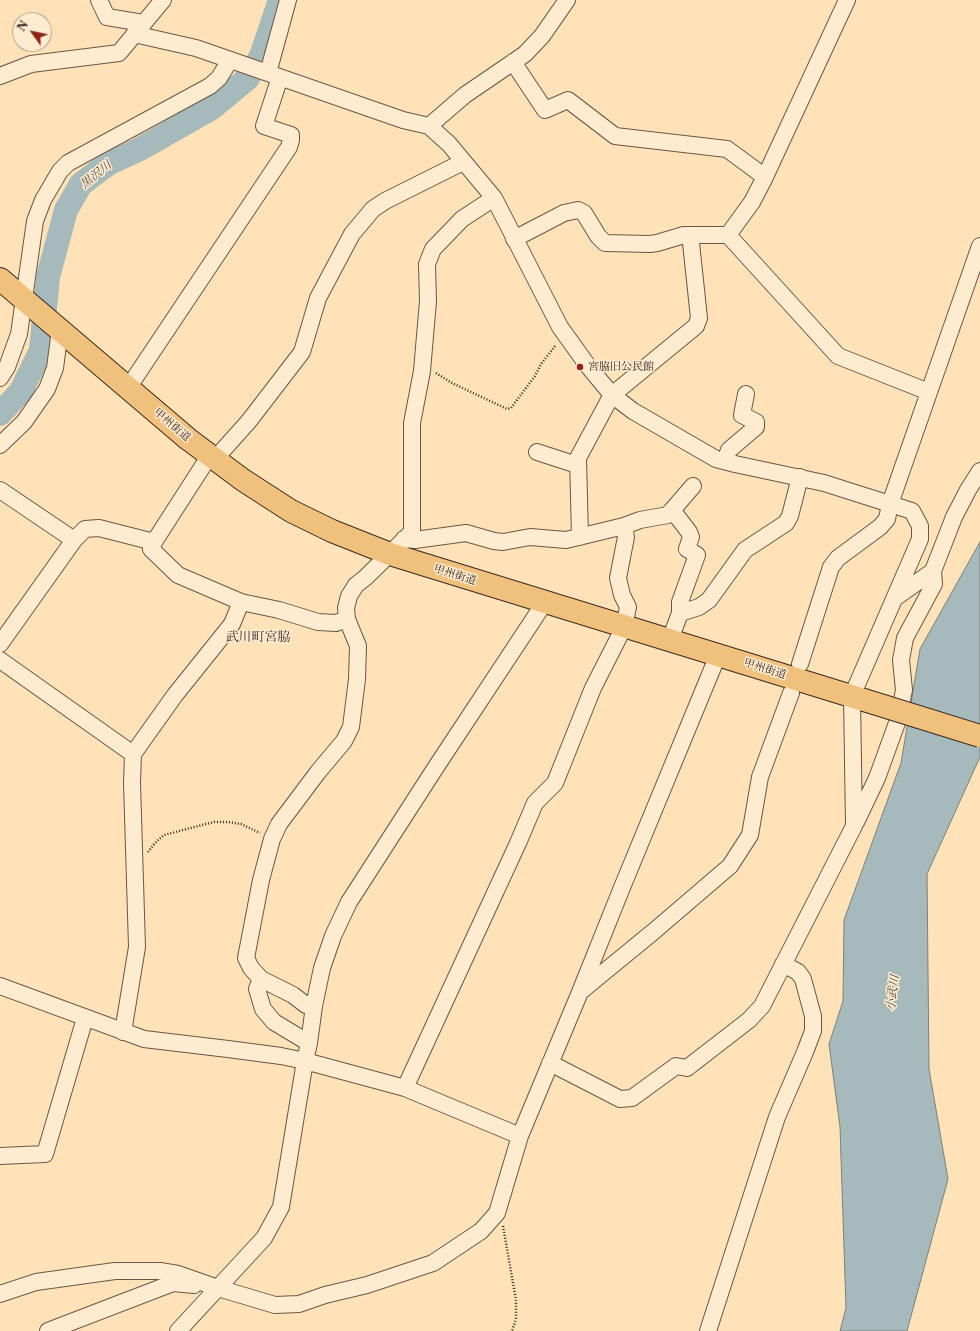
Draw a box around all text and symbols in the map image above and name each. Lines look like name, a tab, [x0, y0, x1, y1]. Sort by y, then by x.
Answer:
north arrow	[12, 12, 52, 52]
text: N	[14, 18, 31, 34]
water label: 黒沢川	[77, 158, 115, 192]
place label: 宮脇旧公民館	[588, 360, 654, 374]
marker: 宮脇旧公民館	[575, 362, 585, 372]
street label: 甲州街道	[151, 406, 193, 444]
street label: 甲州街道	[432, 562, 478, 588]
district label: 武川町宮脇	[226, 629, 290, 645]
street label: 甲州街道	[742, 656, 788, 682]
water label: 小武川	[883, 974, 903, 1012]

